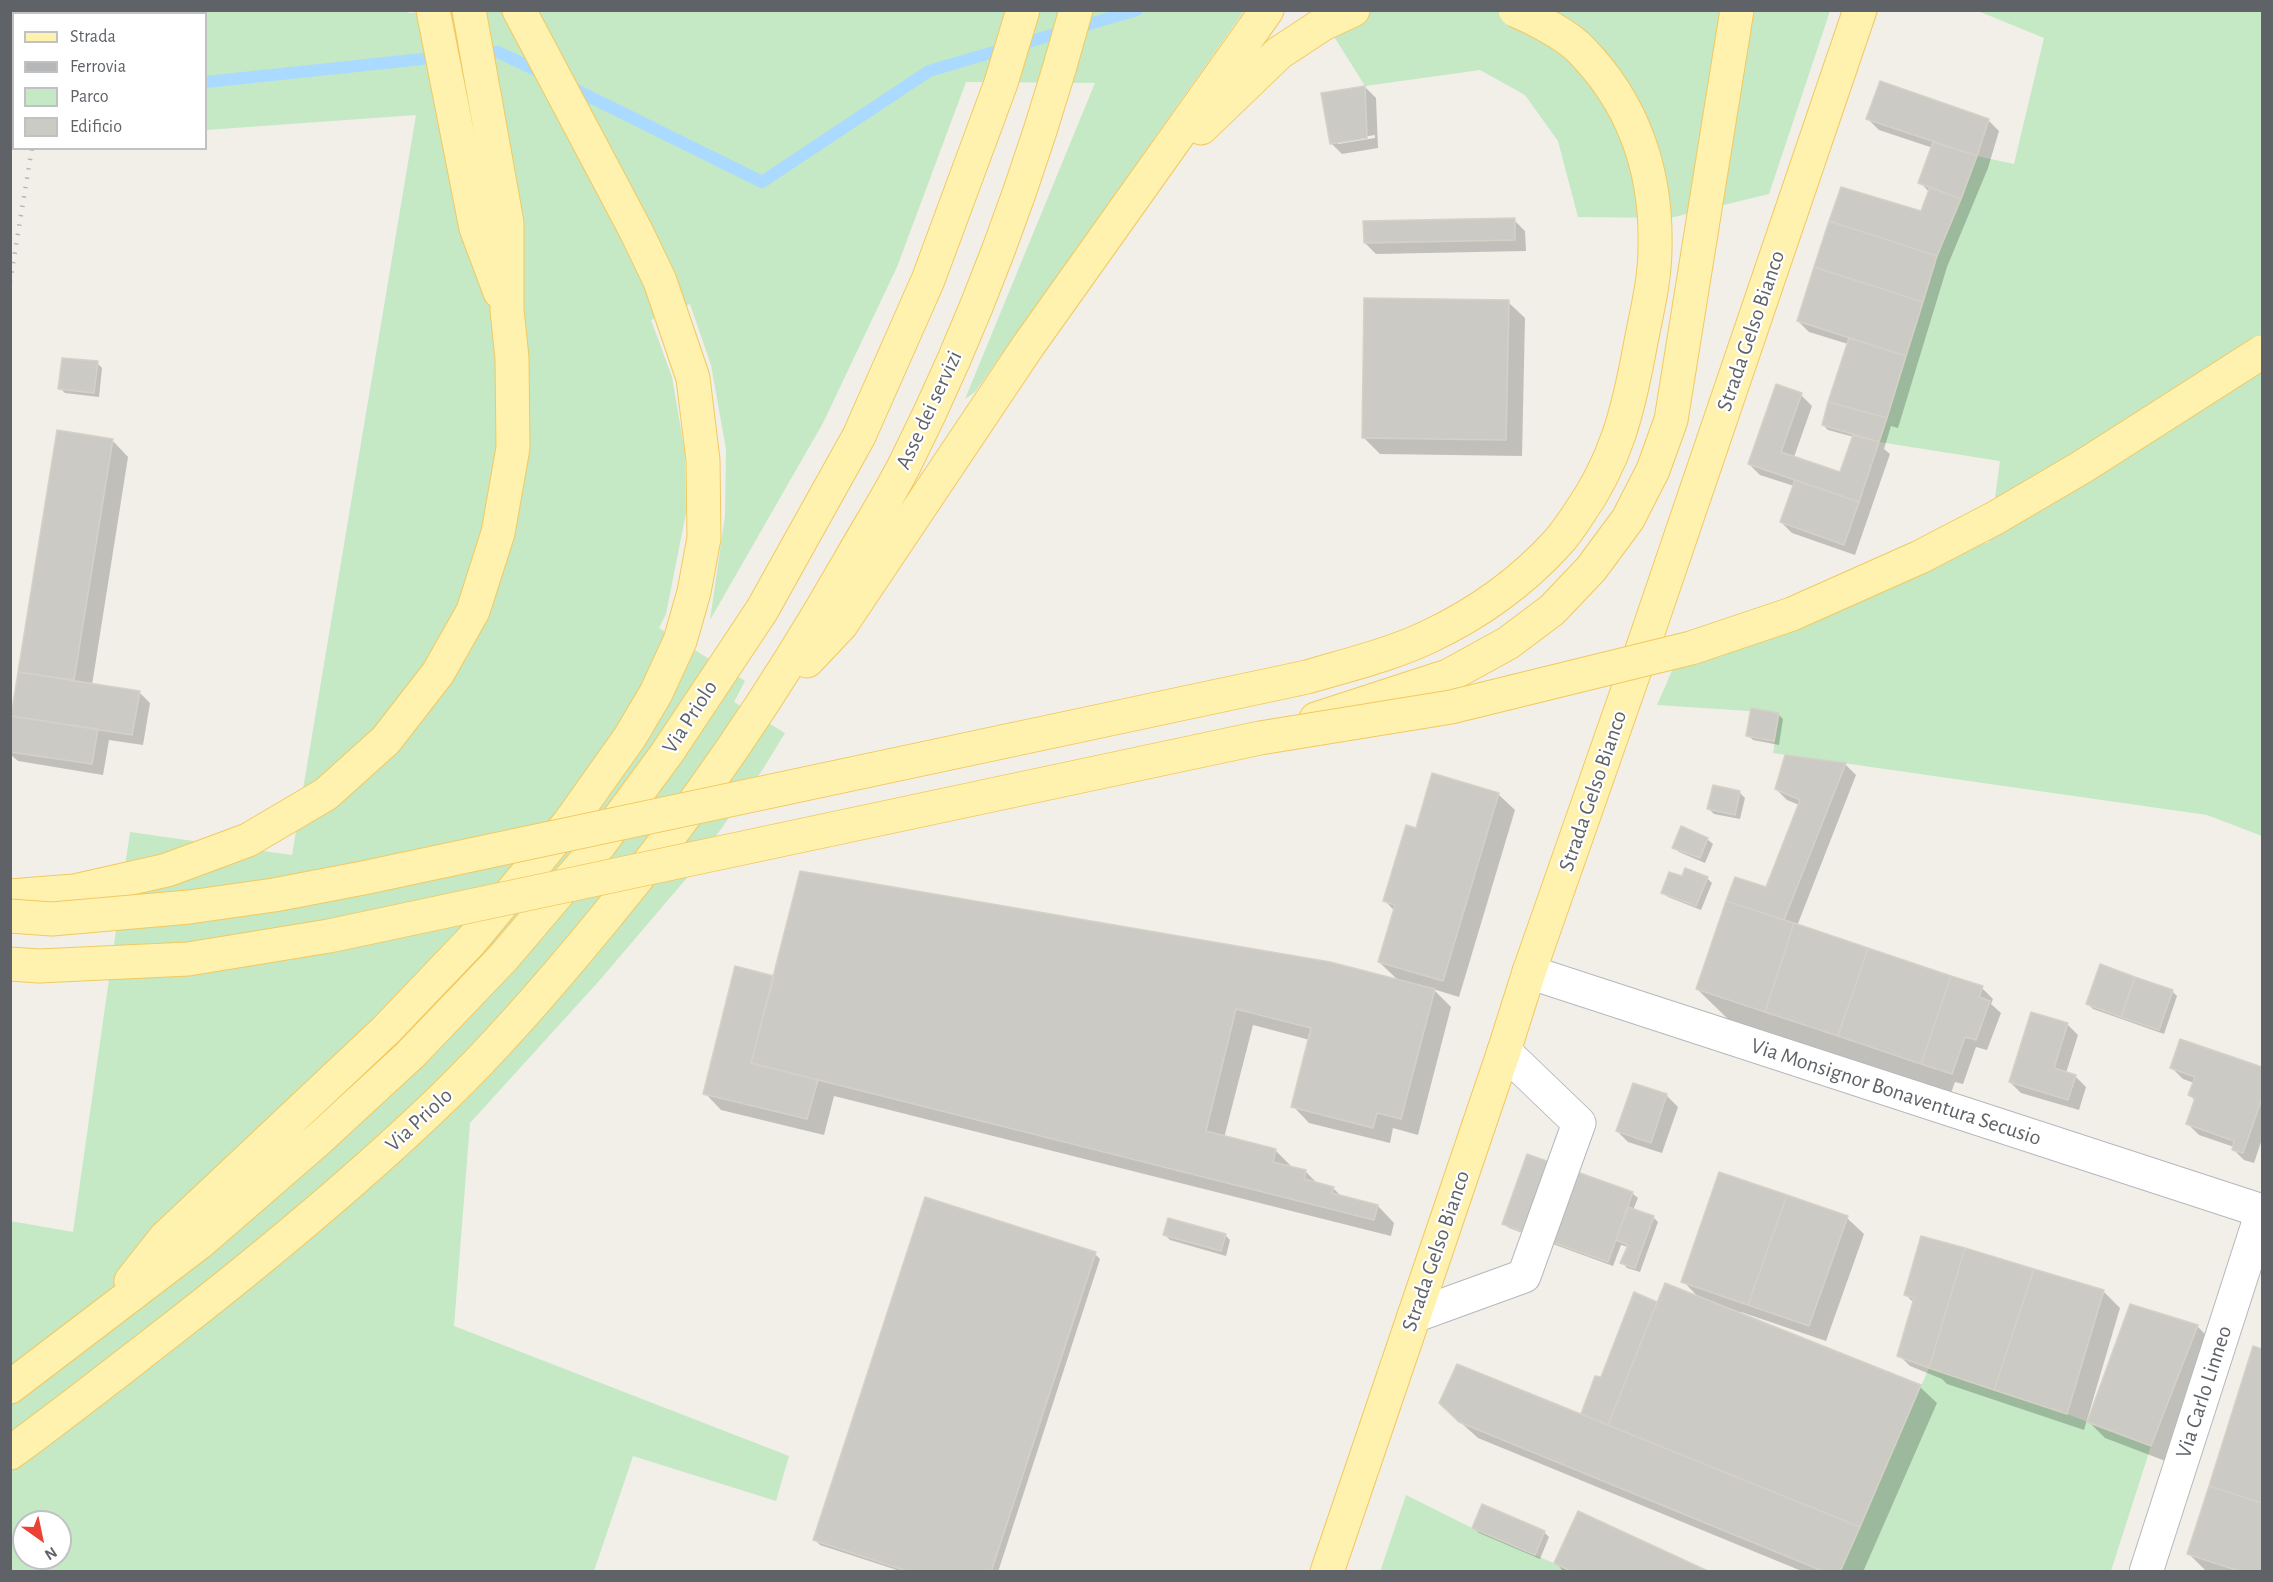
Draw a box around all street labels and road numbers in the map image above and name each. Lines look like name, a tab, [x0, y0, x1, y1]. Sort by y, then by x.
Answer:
street label: Strada Gelso Bianco	[1711, 247, 1791, 415]
street label: Asse dei servizi	[890, 346, 968, 474]
street label: Via Priolo	[657, 675, 723, 759]
street label: Strada Gelso Bianco	[1553, 707, 1633, 875]
street label: Via Monsignor Bonaventura Secusio	[1747, 1032, 2045, 1152]
street label: Via Priolo	[380, 1082, 458, 1158]
street label: Strada Gelso Bianco	[1396, 1167, 1476, 1335]
street label: Via Carlo Linneo	[2170, 1322, 2238, 1462]

